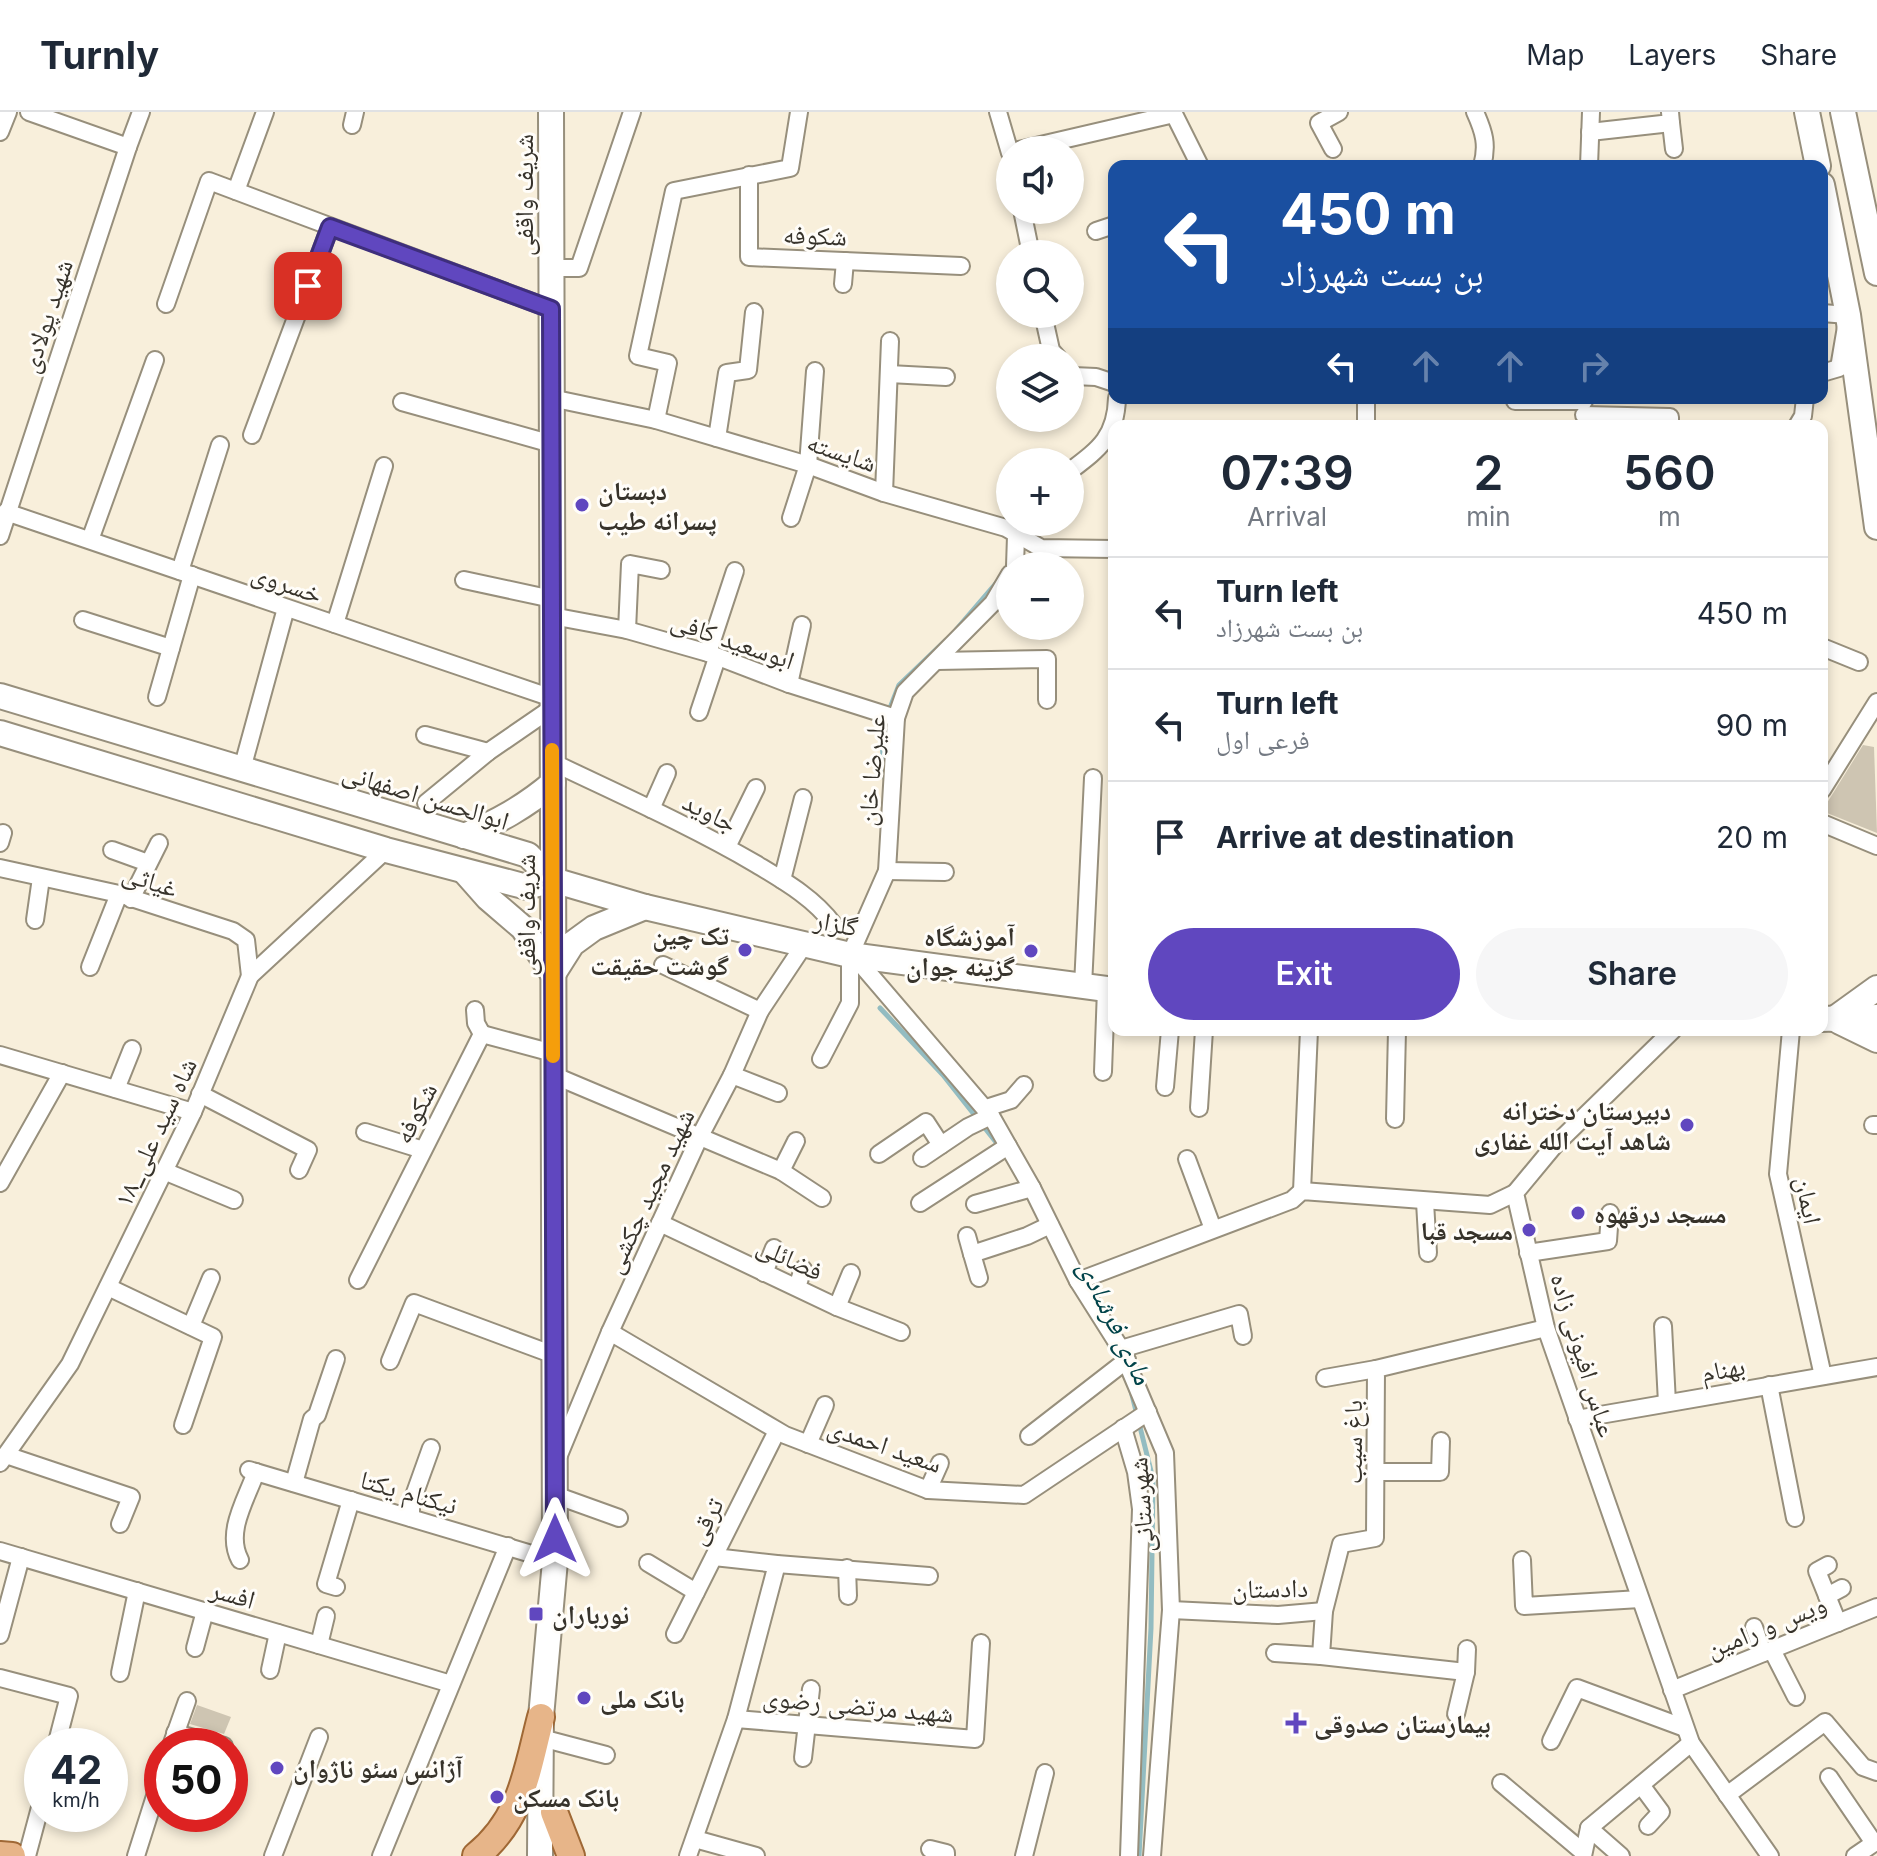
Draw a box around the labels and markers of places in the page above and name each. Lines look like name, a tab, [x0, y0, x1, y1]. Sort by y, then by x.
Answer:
pin	[274, 252, 342, 320]
place label: دبستان پسرانه طیب	[598, 475, 717, 537]
marker: دبستان پسرانه طیب	[573, 496, 591, 514]
place label: تک چین گوشت حقیقت	[590, 920, 729, 981]
place label: آموزشگاه گزینه جوان	[906, 921, 1016, 983]
marker: تک چین گوشت حقیقت	[736, 941, 754, 959]
marker: آموزشگاه گزینه جوان	[1022, 942, 1040, 960]
place label: دبیرستان دخترانه شاهد آیت الله غفاری	[1474, 1095, 1671, 1157]
marker: دبیرستان دخترانه شاهد آیت الله غفاری	[1678, 1116, 1696, 1134]
place label: مسجد درقهوه	[1594, 1198, 1727, 1229]
marker: مسجد درقهوه	[1569, 1204, 1587, 1222]
place label: مسجد قبا	[1421, 1215, 1513, 1246]
marker: مسجد قبا	[1520, 1221, 1538, 1239]
place label: نورباران	[552, 1599, 629, 1631]
marker: نورباران	[527, 1605, 545, 1623]
place label: بانک ملی	[600, 1683, 685, 1715]
marker: بانک ملی	[575, 1689, 593, 1707]
place label: بیمارستان صدوقی	[1314, 1708, 1491, 1740]
marker: بیمارستان صدوقی	[1285, 1712, 1307, 1734]
place label: آژانس سئو ناژوان	[293, 1753, 464, 1785]
marker: آژانس سئو ناژوان	[268, 1759, 286, 1777]
place label: بانک مسکن	[513, 1782, 619, 1814]
marker: بانک مسکن	[488, 1788, 506, 1806]

